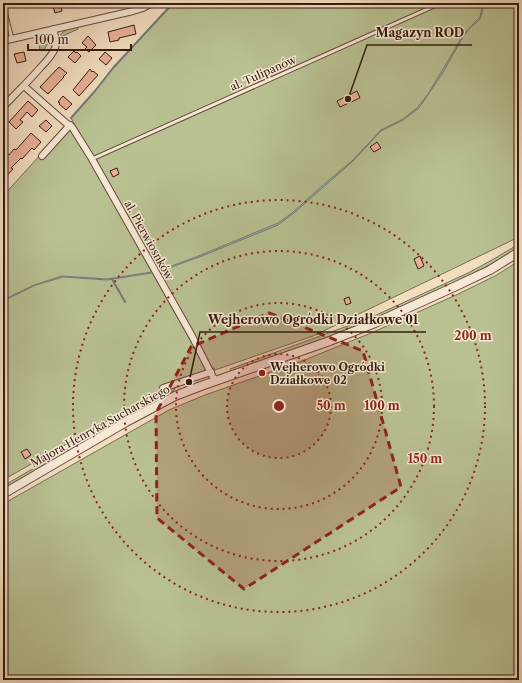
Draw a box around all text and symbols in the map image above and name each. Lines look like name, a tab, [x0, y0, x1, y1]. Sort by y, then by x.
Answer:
callout: Magazyn ROD	[367, 21, 472, 45]
text: Magazyn ROD	[376, 25, 464, 40]
scale bar	[28, 26, 131, 52]
text: 100 m	[34, 32, 69, 47]
street label: al. Tulipanów	[228, 52, 299, 94]
street label: al. Pierwiosnków	[121, 198, 177, 283]
callout: Wejherowo Ogródki Działkowe 01	[200, 308, 426, 332]
text: Wejherowo Ogródki Działkowe 01	[207, 312, 419, 327]
text: 200 m	[454, 328, 492, 343]
place label: Wejherowo Ogródki Działkowe 02	[269, 360, 385, 387]
marker: Wejherowo Ogródki Działkowe 02	[257, 368, 267, 378]
street label: Majora Henryka Sucharskiego	[28, 382, 172, 470]
text: 50 m	[316, 398, 346, 413]
text: 100 m	[364, 398, 400, 413]
centre of rings	[272, 399, 286, 413]
text: 150 m	[408, 451, 442, 466]

